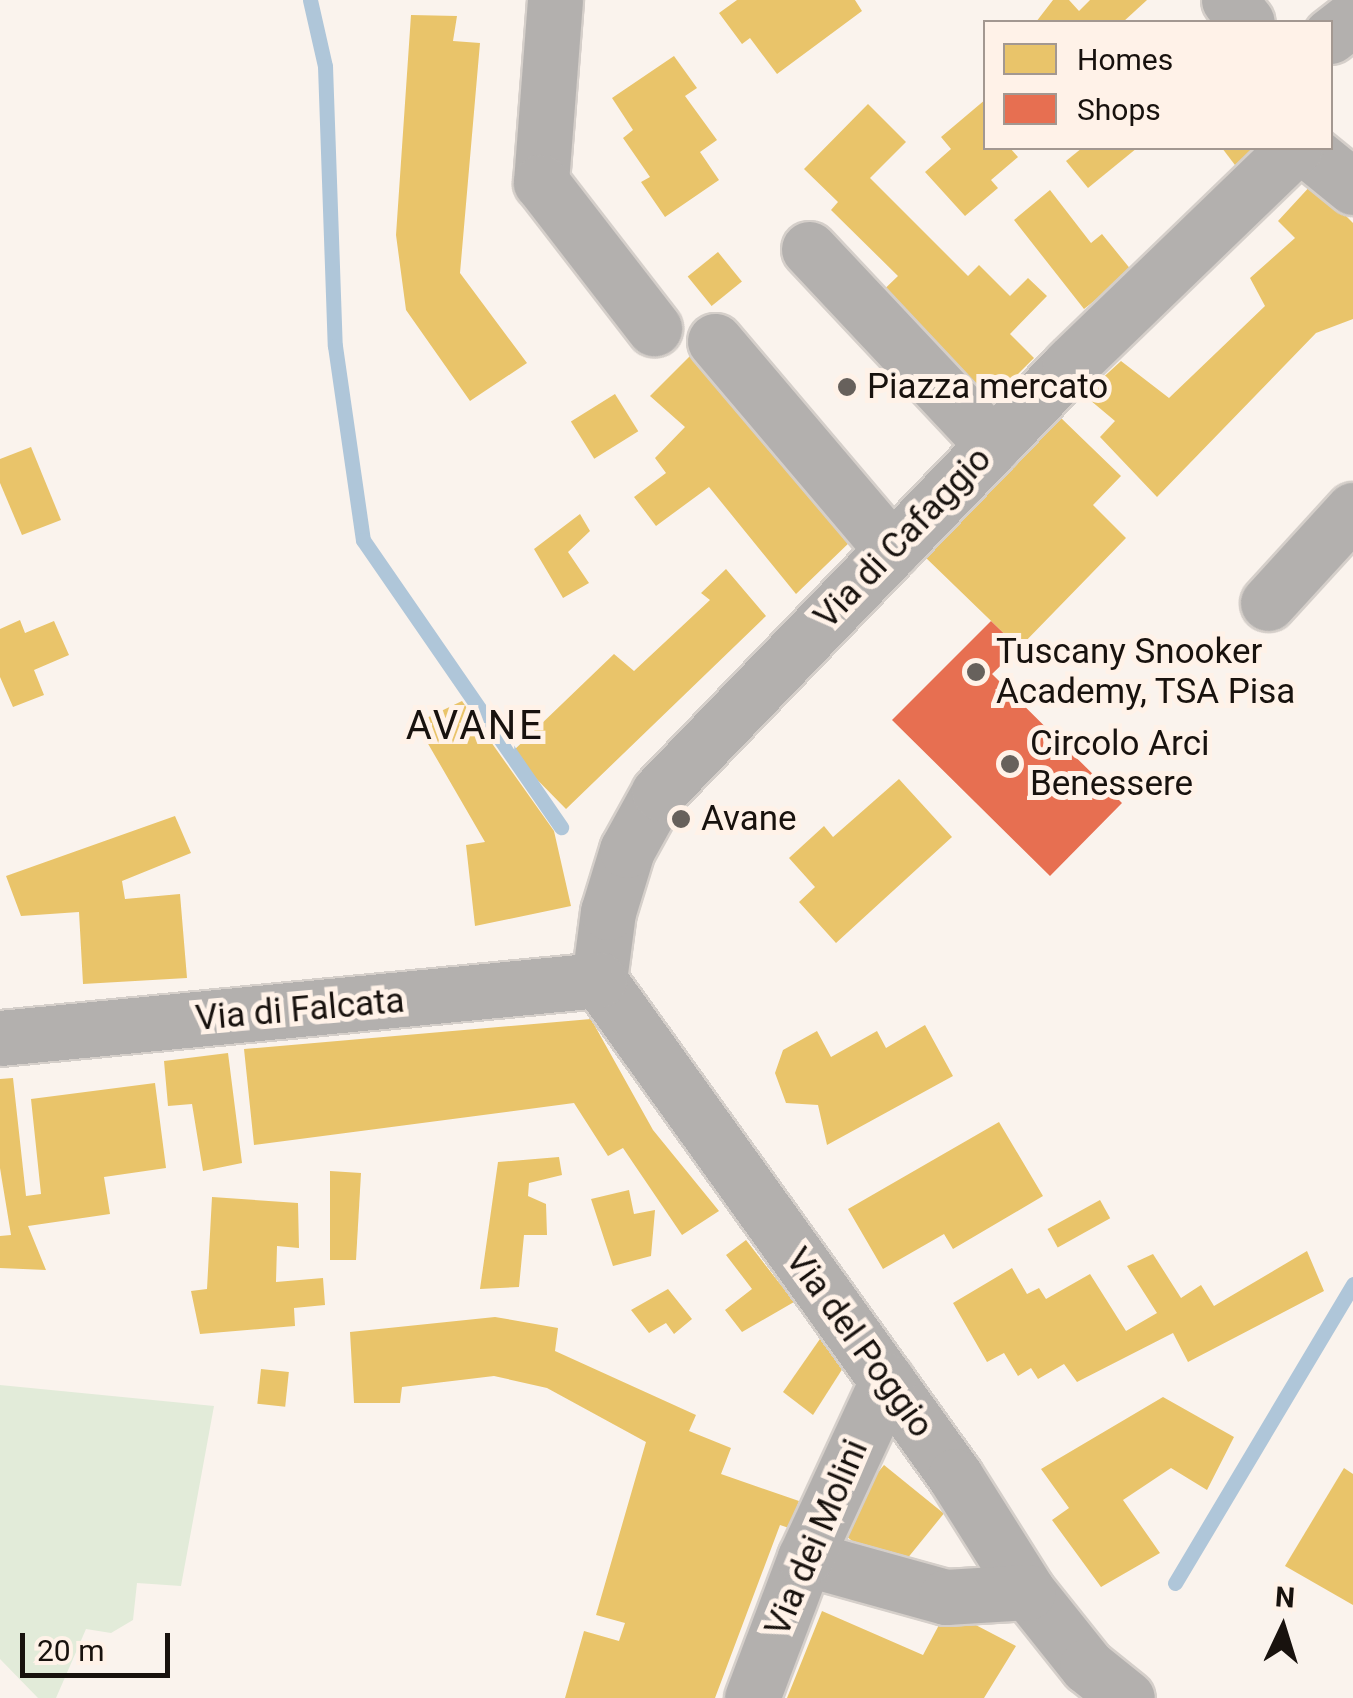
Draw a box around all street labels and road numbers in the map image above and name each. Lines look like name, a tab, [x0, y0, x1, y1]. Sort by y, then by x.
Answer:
street label: Via di Cafaggio	[806, 438, 1000, 638]
street label: Via di Falcata	[194, 980, 406, 1040]
street label: Via del Poggio	[776, 1240, 942, 1446]
street label: Via dei Molini	[757, 1433, 877, 1643]

